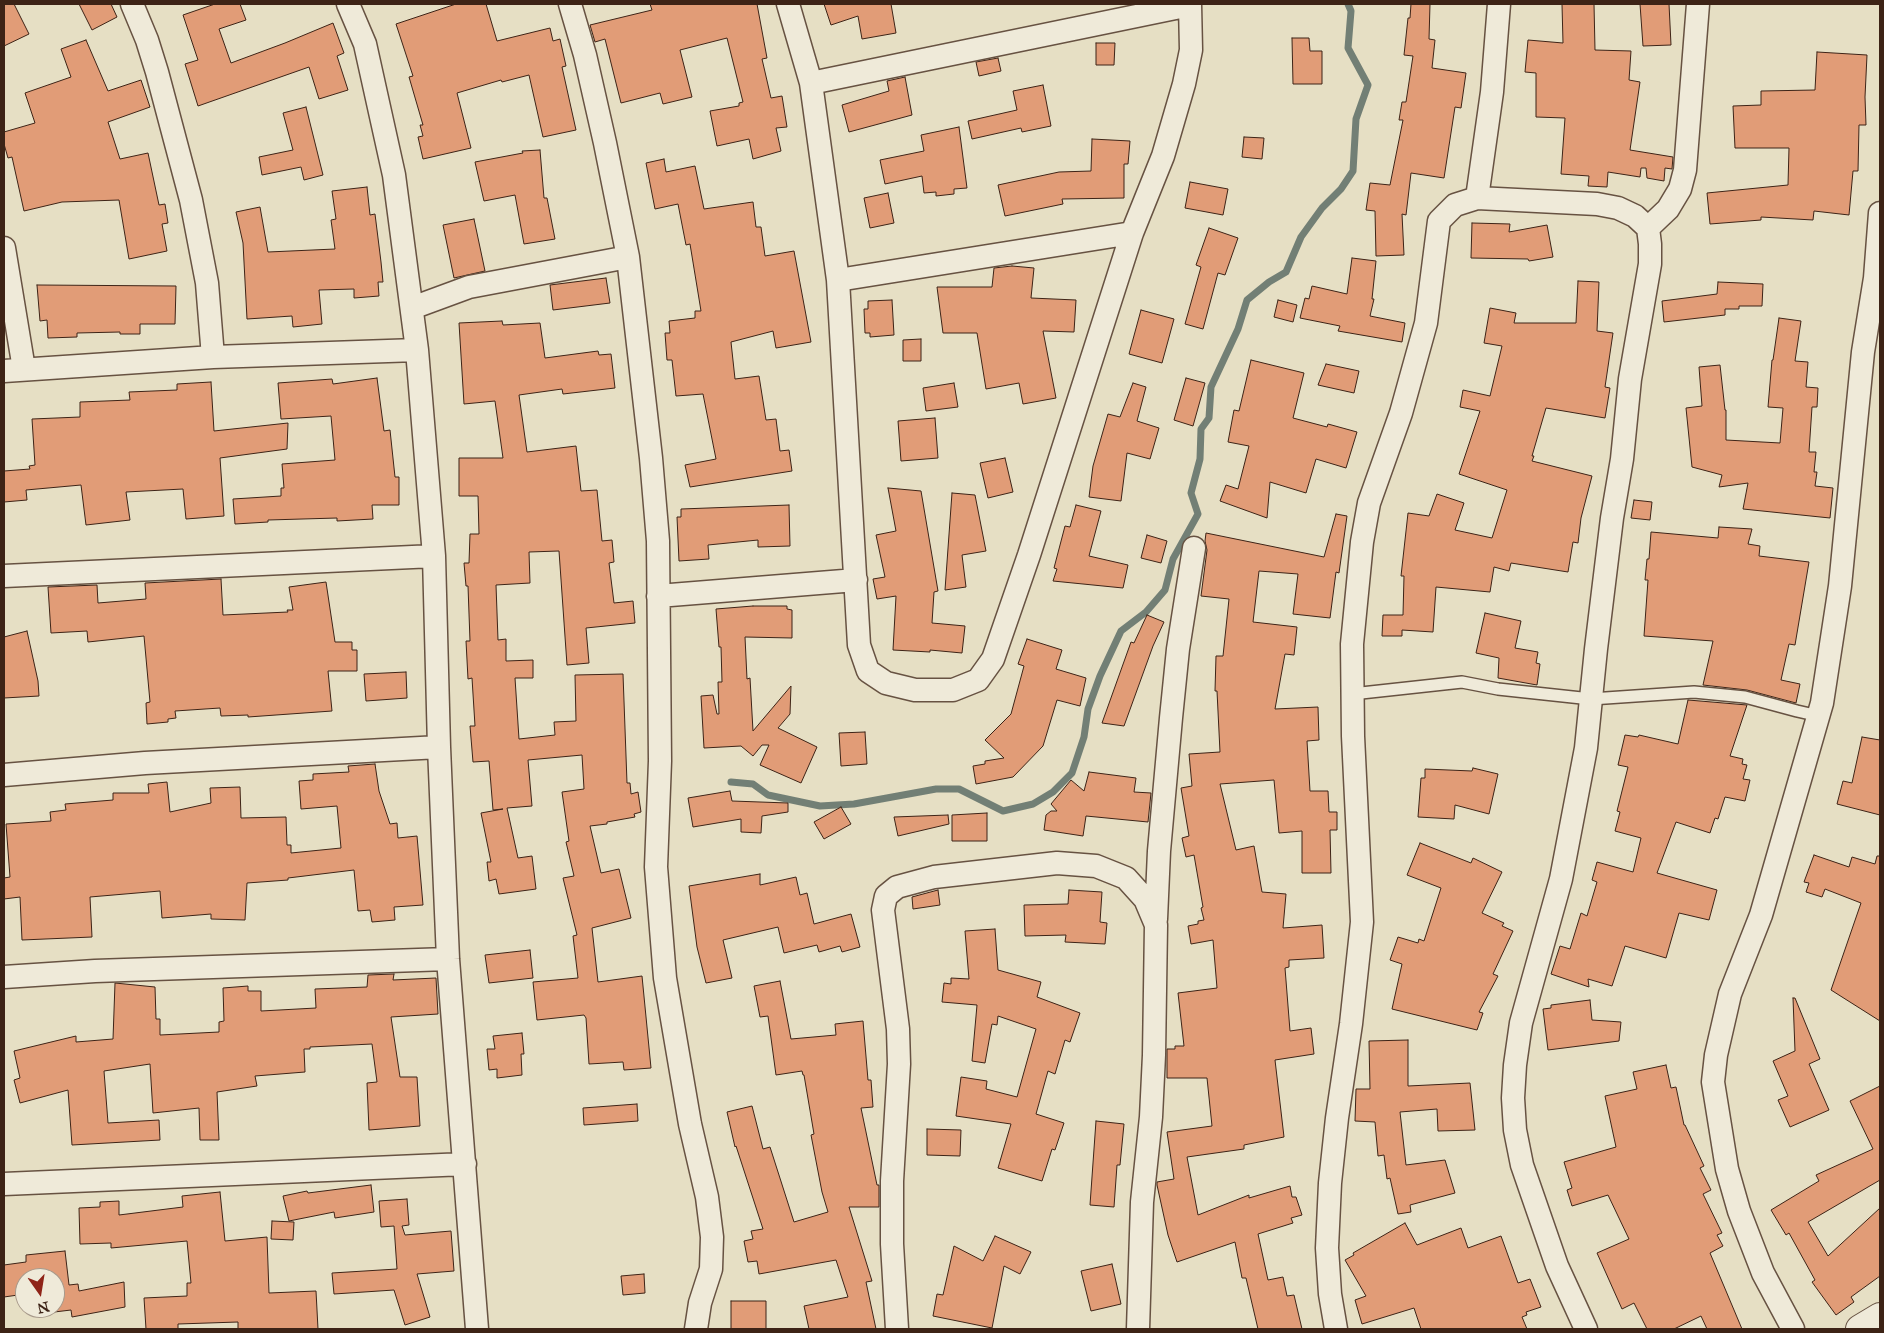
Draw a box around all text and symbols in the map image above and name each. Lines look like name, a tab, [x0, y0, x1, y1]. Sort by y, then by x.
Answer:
north arrow	[15, 1268, 65, 1318]
text: N	[36, 1298, 51, 1317]

